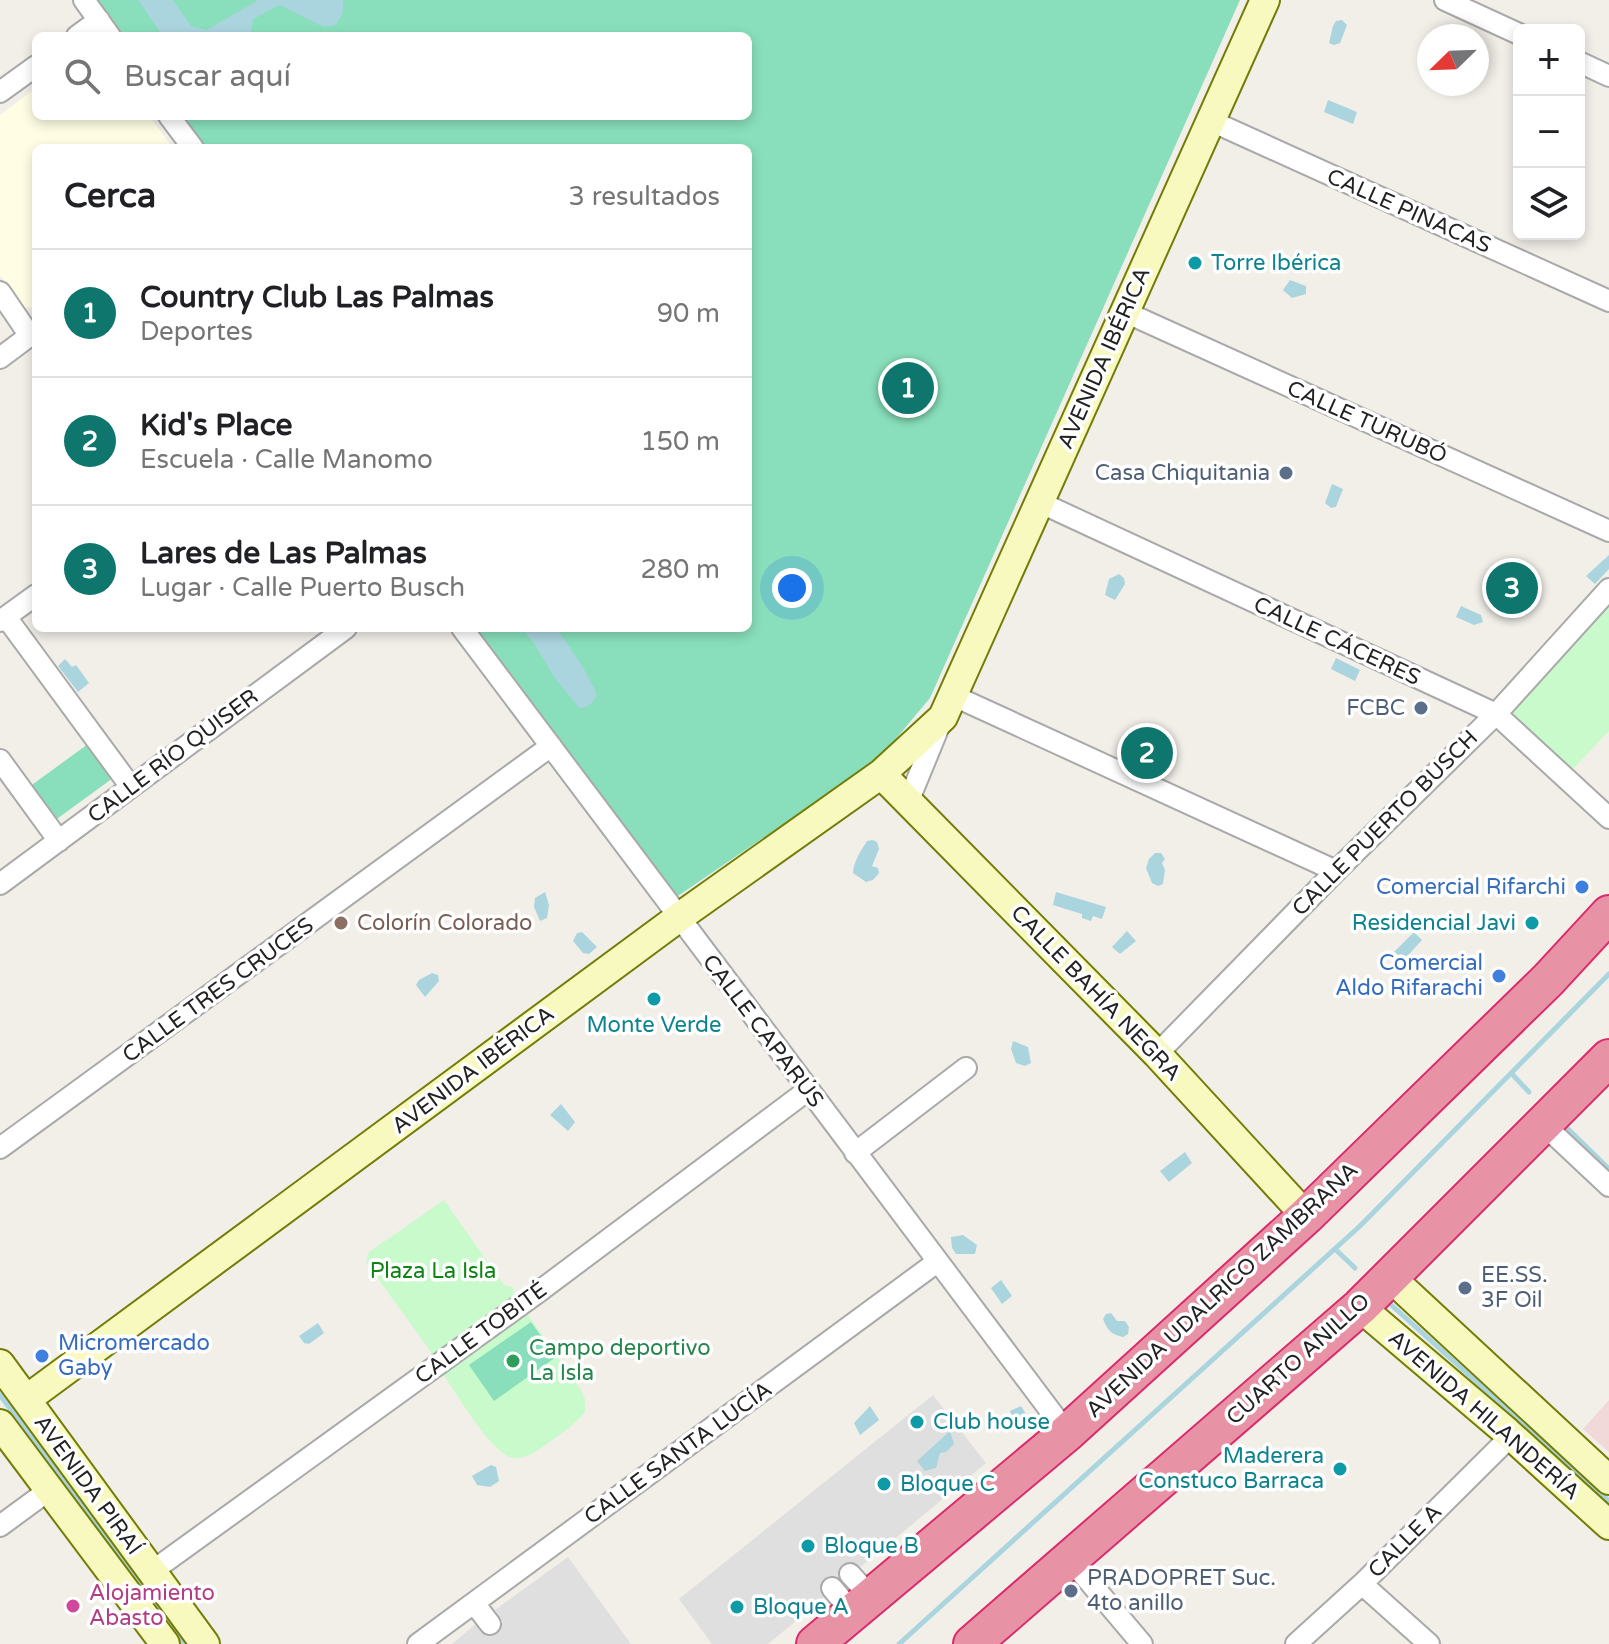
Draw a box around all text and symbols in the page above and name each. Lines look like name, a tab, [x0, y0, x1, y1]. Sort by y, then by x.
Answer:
north arrow	[1417, 24, 1489, 96]
map controls	[1513, 24, 1585, 240]
button: +	[1513, 24, 1585, 96]
search box	[32, 32, 752, 120]
icon: search	[60, 54, 104, 98]
text: Buscar aquí	[124, 58, 291, 95]
button: −	[1513, 96, 1585, 168]
street label: CALLE PINACAS	[1323, 163, 1495, 259]
button: layers	[1513, 168, 1585, 240]
text: Cerca	[64, 176, 156, 217]
text: 3 resultados	[569, 181, 720, 212]
place label: Torre Ibérica	[1211, 250, 1341, 276]
marker: Torre Ibérica	[1186, 254, 1204, 272]
street label: AVENIDA IBÉRICA	[1051, 263, 1156, 453]
text: Country Club Las Palmas	[140, 279, 494, 316]
text: 1	[82, 298, 98, 329]
text: 90 m	[657, 298, 720, 329]
text: Deportes	[140, 316, 253, 347]
pin: 1	[882, 358, 934, 418]
street label: CALLE TURUBÓ	[1283, 374, 1451, 469]
text: Kid's Place	[140, 407, 293, 444]
text: 2	[82, 426, 98, 457]
text: 150 m	[640, 426, 720, 457]
text: Escuela · Calle Manomo	[140, 444, 433, 475]
place label: Casa Chiquitania	[1095, 460, 1270, 486]
marker: Casa Chiquitania	[1277, 464, 1295, 482]
text: Lares de Las Palmas	[140, 535, 427, 572]
text: 3	[82, 554, 98, 585]
text: 280 m	[640, 554, 720, 585]
pin: 3	[1486, 558, 1538, 618]
your location	[772, 568, 812, 608]
text: Lugar · Calle Puerto Busch	[140, 572, 465, 603]
street label: CALLE CÁCERES	[1250, 590, 1425, 691]
street label: CALLE RÍO QUISER	[82, 683, 263, 828]
place label: FCBC	[1346, 695, 1405, 721]
marker: FCBC	[1412, 699, 1430, 717]
pin: 2	[1121, 723, 1173, 783]
street label: CALLE PUERTO BUSCH	[1287, 725, 1483, 921]
place label: Comercial Rifarchi	[1376, 874, 1566, 900]
marker: Comercial Rifarchi	[1573, 878, 1591, 896]
street label: CALLE BAHÍA NEGRA	[1005, 899, 1187, 1086]
place label: Colorín Colorado	[357, 910, 532, 936]
place label: Residencial Javi	[1352, 910, 1516, 936]
street label: CALLE TRES CRUCES	[117, 912, 319, 1068]
marker: Colorín Colorado	[332, 914, 350, 932]
marker: Residencial Javi	[1523, 914, 1541, 932]
street label: CALLE CAPARÚS	[697, 949, 830, 1113]
place label: Comercial Aldo Rifarachi	[1335, 950, 1483, 1001]
marker: Comercial Aldo Rifarachi	[1490, 967, 1508, 985]
marker: Monte Verde	[645, 990, 663, 1008]
street label: AVENIDA IBÉRICA	[386, 1000, 559, 1139]
place label: Monte Verde	[587, 1012, 721, 1038]
street label: AVENIDA UDALRICO ZAMBRANA	[1081, 1157, 1363, 1423]
park label: Plaza La Isla	[370, 1258, 496, 1284]
place label: EE.SS. 3F Oil	[1481, 1262, 1548, 1313]
street label: CALLE TOBITÉ	[409, 1276, 552, 1390]
marker: EE.SS. 3F Oil	[1456, 1279, 1474, 1297]
street label: CUARTO ANILLO	[1221, 1288, 1375, 1430]
street label: AVENIDA HILANDERÍA	[1383, 1324, 1586, 1505]
place label: Micromercado Gaby	[58, 1330, 210, 1381]
place label: Campo deportivo La Isla	[529, 1335, 711, 1386]
marker: Micromercado Gaby	[33, 1347, 51, 1365]
marker: Campo deportivo La Isla	[504, 1352, 522, 1370]
street label: CALLE SANTA LUCÍA	[579, 1375, 777, 1530]
street label: AVENIDA PIRAÍ	[29, 1409, 148, 1560]
place label: Club house	[933, 1409, 1050, 1435]
marker: Club house	[908, 1413, 926, 1431]
place label: Maderera Constuco Barraca	[1138, 1443, 1324, 1494]
marker: Maderera Constuco Barraca	[1331, 1460, 1349, 1478]
place label: Bloque C	[900, 1471, 995, 1497]
marker: Bloque C	[875, 1475, 893, 1493]
street label: CALLE A	[1363, 1499, 1447, 1583]
place label: Bloque B	[824, 1533, 919, 1559]
marker: Bloque B	[799, 1537, 817, 1555]
place label: PRADOPRET Suc. 4to anillo	[1087, 1565, 1276, 1616]
place label: Alojamiento Abasto	[89, 1580, 215, 1631]
marker: PRADOPRET Suc. 4to anillo	[1062, 1582, 1080, 1600]
place label: Bloque A	[753, 1594, 849, 1620]
marker: Alojamiento Abasto	[64, 1597, 82, 1615]
marker: Bloque A	[728, 1598, 746, 1616]

